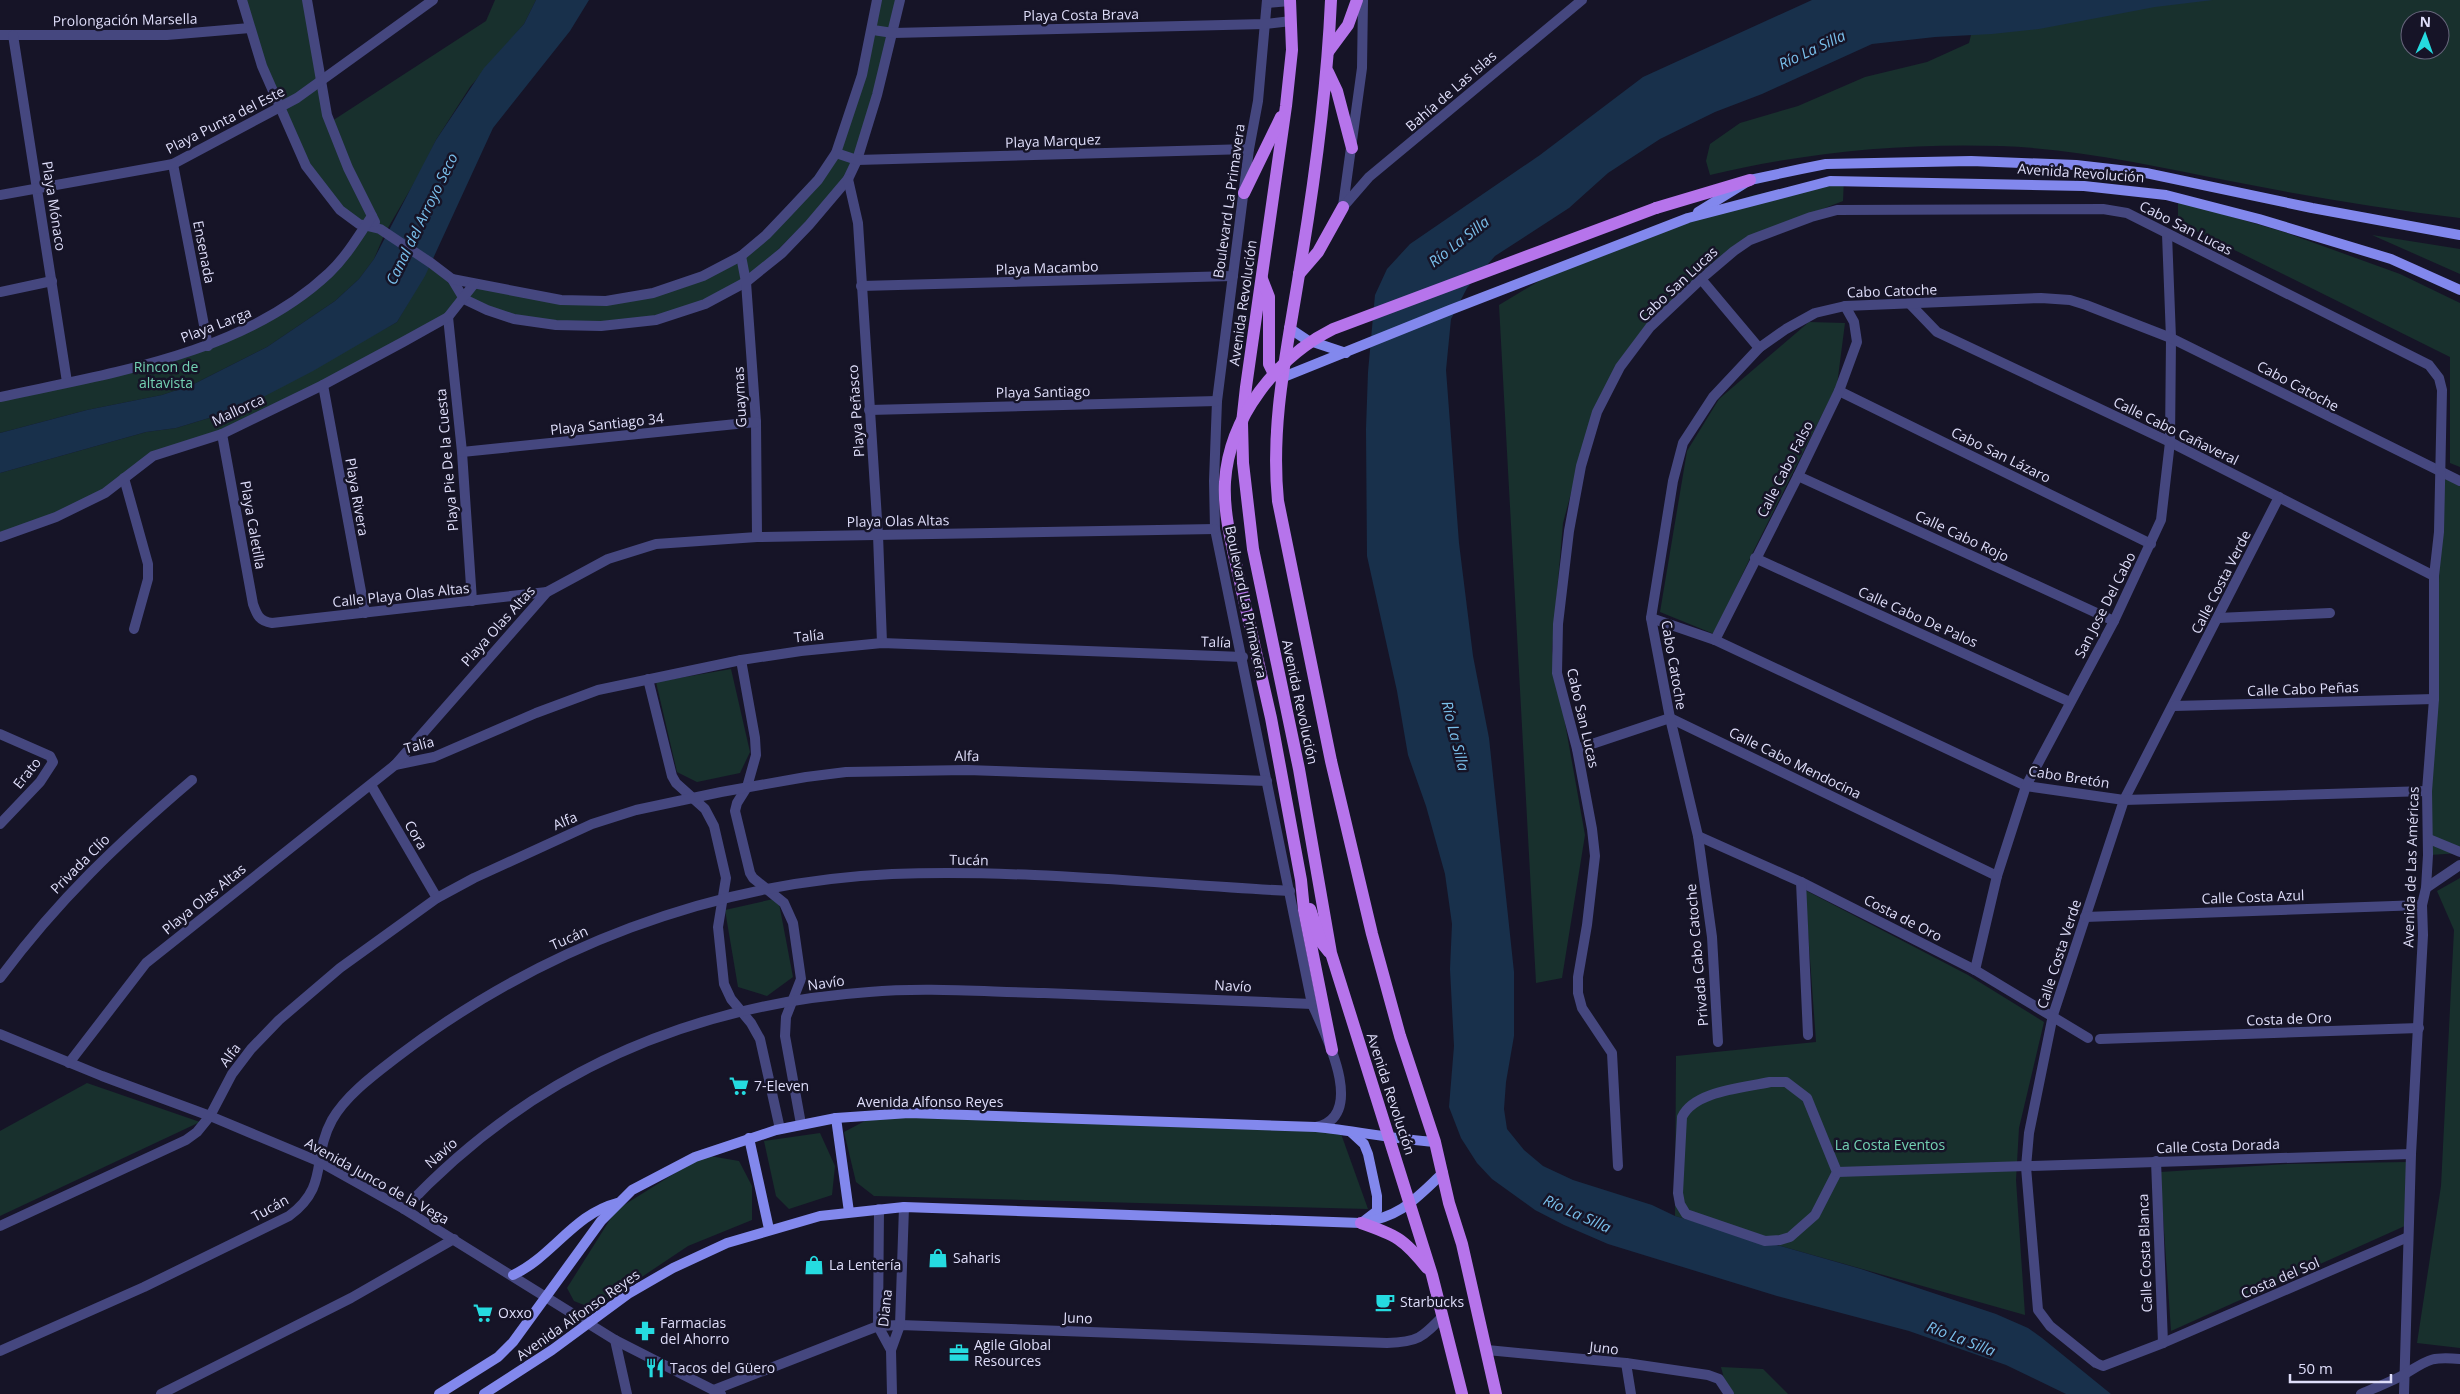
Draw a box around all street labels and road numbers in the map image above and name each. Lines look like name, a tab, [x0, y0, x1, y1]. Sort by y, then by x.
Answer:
street label: Playa Costa Brava	[1023, 4, 1139, 25]
street label: Prolongación Marsella	[52, 9, 198, 30]
street label: Bahía de Las Islas	[1401, 46, 1500, 135]
street label: Playa Punta del Este	[162, 81, 288, 158]
street label: Boulevard La Primavera	[1208, 123, 1249, 279]
street label: Playa Marquez	[1005, 129, 1102, 152]
street label: Avenida Revolución	[2017, 159, 2145, 186]
street label: Playa Mónaco	[38, 160, 71, 252]
street label: Cabo San Lucas	[2136, 196, 2236, 259]
street label: Ensenada	[189, 219, 220, 285]
street label: Avenida Revolución	[1224, 239, 1261, 367]
street label: Cabo San Lucas	[1634, 242, 1722, 325]
street label: Playa Macambo	[995, 256, 1099, 279]
street label: Cabo Catoche	[1846, 279, 1938, 302]
street label: Playa Larga	[178, 302, 254, 347]
street label: Cabo Catoche	[2254, 356, 2343, 415]
street label: Playa Peñasco	[843, 364, 868, 458]
street label: Guaymas	[728, 366, 751, 428]
street label: Playa Santiago	[996, 381, 1090, 402]
street label: Playa Pie De la Cuesta	[431, 388, 462, 532]
street label: Mallorca	[208, 389, 267, 430]
street label: Calle Cabo Cañaveral	[2110, 392, 2242, 469]
street label: Playa Santiago 34	[549, 408, 665, 439]
street label: Calle Cabo Falso	[1752, 417, 1817, 520]
street label: Cabo San Lázaro	[1948, 422, 2054, 487]
street label: Playa Rivera	[341, 457, 374, 537]
street label: Playa Caletilla	[236, 479, 271, 571]
street label: Calle Cabo Rojo	[1912, 506, 2012, 566]
street label: Playa Olas Altas	[847, 510, 950, 531]
street label: Boulevard La Primavera	[1221, 524, 1272, 680]
street label: Calle Costa Verde	[2186, 527, 2255, 637]
street label: San Jose Del Cabo	[2070, 548, 2140, 661]
street label: Calle Playa Olas Altas	[331, 578, 471, 611]
street label: Playa Olas Altas	[456, 581, 539, 670]
street label: Calle Cabo De Palos	[1855, 582, 1981, 652]
street label: Cabo Catoche	[1657, 619, 1692, 711]
street label: Talía	[793, 624, 825, 647]
street label: Talía	[1201, 631, 1232, 652]
street label: Avenida Revolución	[1278, 638, 1323, 766]
street label: Cabo San Lucas	[1563, 666, 1604, 770]
street label: Calle Cabo Peñas	[2247, 677, 2359, 700]
street label: Calle Cabo Mendocina	[1726, 722, 1865, 803]
street label: Talía	[402, 731, 436, 758]
street label: Alfa	[954, 746, 980, 765]
street label: Erato	[8, 753, 45, 792]
street label: Cabo Bretón	[2027, 761, 2111, 792]
street label: Avenida de Las Américas	[2398, 786, 2423, 948]
street label: Alfa	[550, 807, 580, 834]
street label: Cora	[401, 817, 432, 853]
street label: Privada Clío	[46, 830, 113, 897]
street label: Tucán	[949, 850, 989, 869]
street label: Playa Olas Altas	[158, 859, 250, 938]
street label: Privada Cabo Catoche	[1681, 883, 1712, 1027]
street label: Calle Costa Azul	[2201, 885, 2305, 908]
street label: Costa de Oro	[1861, 890, 1946, 945]
street label: Calle Costa Verde	[2032, 897, 2085, 1011]
street label: Tucán	[547, 921, 591, 954]
street label: Navío	[806, 971, 846, 995]
street label: Navío	[1214, 975, 1252, 996]
street label: Costa de Oro	[2246, 1008, 2332, 1029]
street label: Avenida Revolución	[1363, 1030, 1420, 1157]
street label: Alfa	[215, 1039, 245, 1070]
street label: Avenida Alfonso Reyes	[857, 1092, 1004, 1111]
street label: Avenida Junco de la Vega	[302, 1133, 453, 1228]
street label: Navío	[420, 1133, 461, 1172]
street label: Calle Costa Dorada	[2156, 1134, 2280, 1157]
street label: Tucán	[248, 1190, 292, 1225]
street label: Calle Costa Blanca	[2133, 1193, 2156, 1313]
street label: Costa del Sol	[2238, 1252, 2322, 1303]
street label: Avenida Alfonso Reyes	[512, 1265, 644, 1364]
street label: Diana	[873, 1288, 896, 1328]
street label: Juno	[1061, 1307, 1093, 1328]
street label: Juno	[1586, 1336, 1620, 1358]

